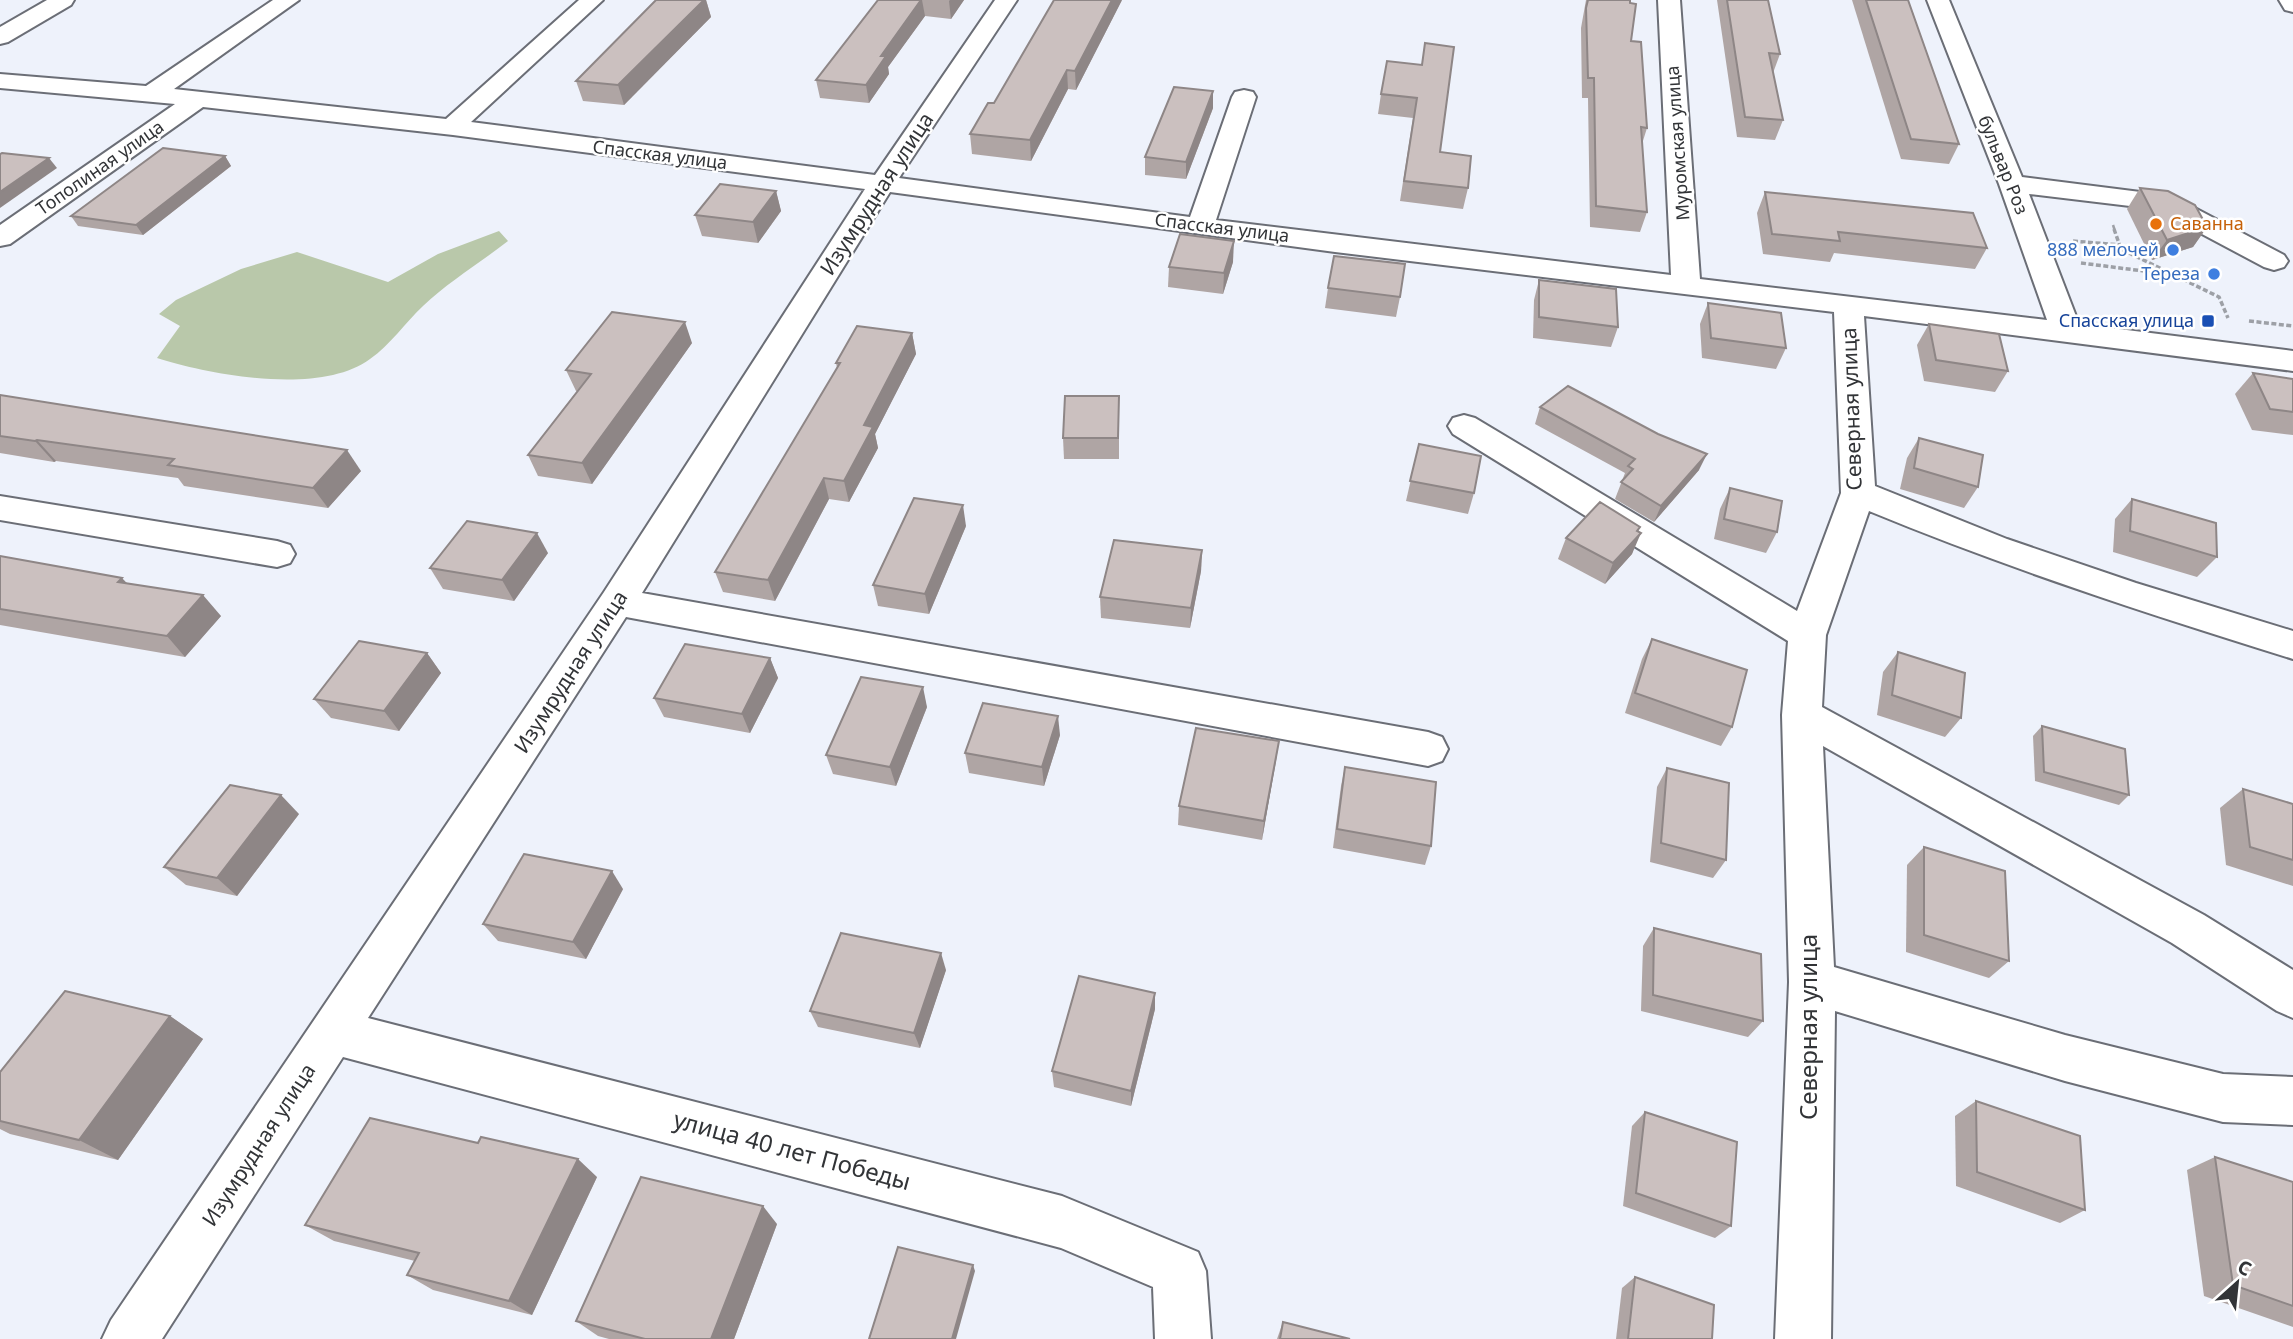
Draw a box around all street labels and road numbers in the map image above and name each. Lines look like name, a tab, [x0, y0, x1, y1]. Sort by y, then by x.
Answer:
street label: Муромская улица	[1660, 65, 1694, 221]
street label: Изумрудная улица	[813, 107, 939, 280]
street label: бульвар Роз	[1973, 112, 2035, 218]
street label: Тополиная улица	[31, 114, 168, 220]
street label: Спасская улица	[592, 134, 729, 174]
street label: Спасская улица	[1154, 207, 1291, 247]
street label: Северная улица	[1834, 327, 1868, 491]
street label: Изумрудная улица	[507, 585, 633, 758]
street label: Северная улица	[1791, 934, 1824, 1120]
street label: Изумрудная улица	[195, 1058, 321, 1231]
street label: улица 40 лет Победы	[670, 1102, 915, 1197]

